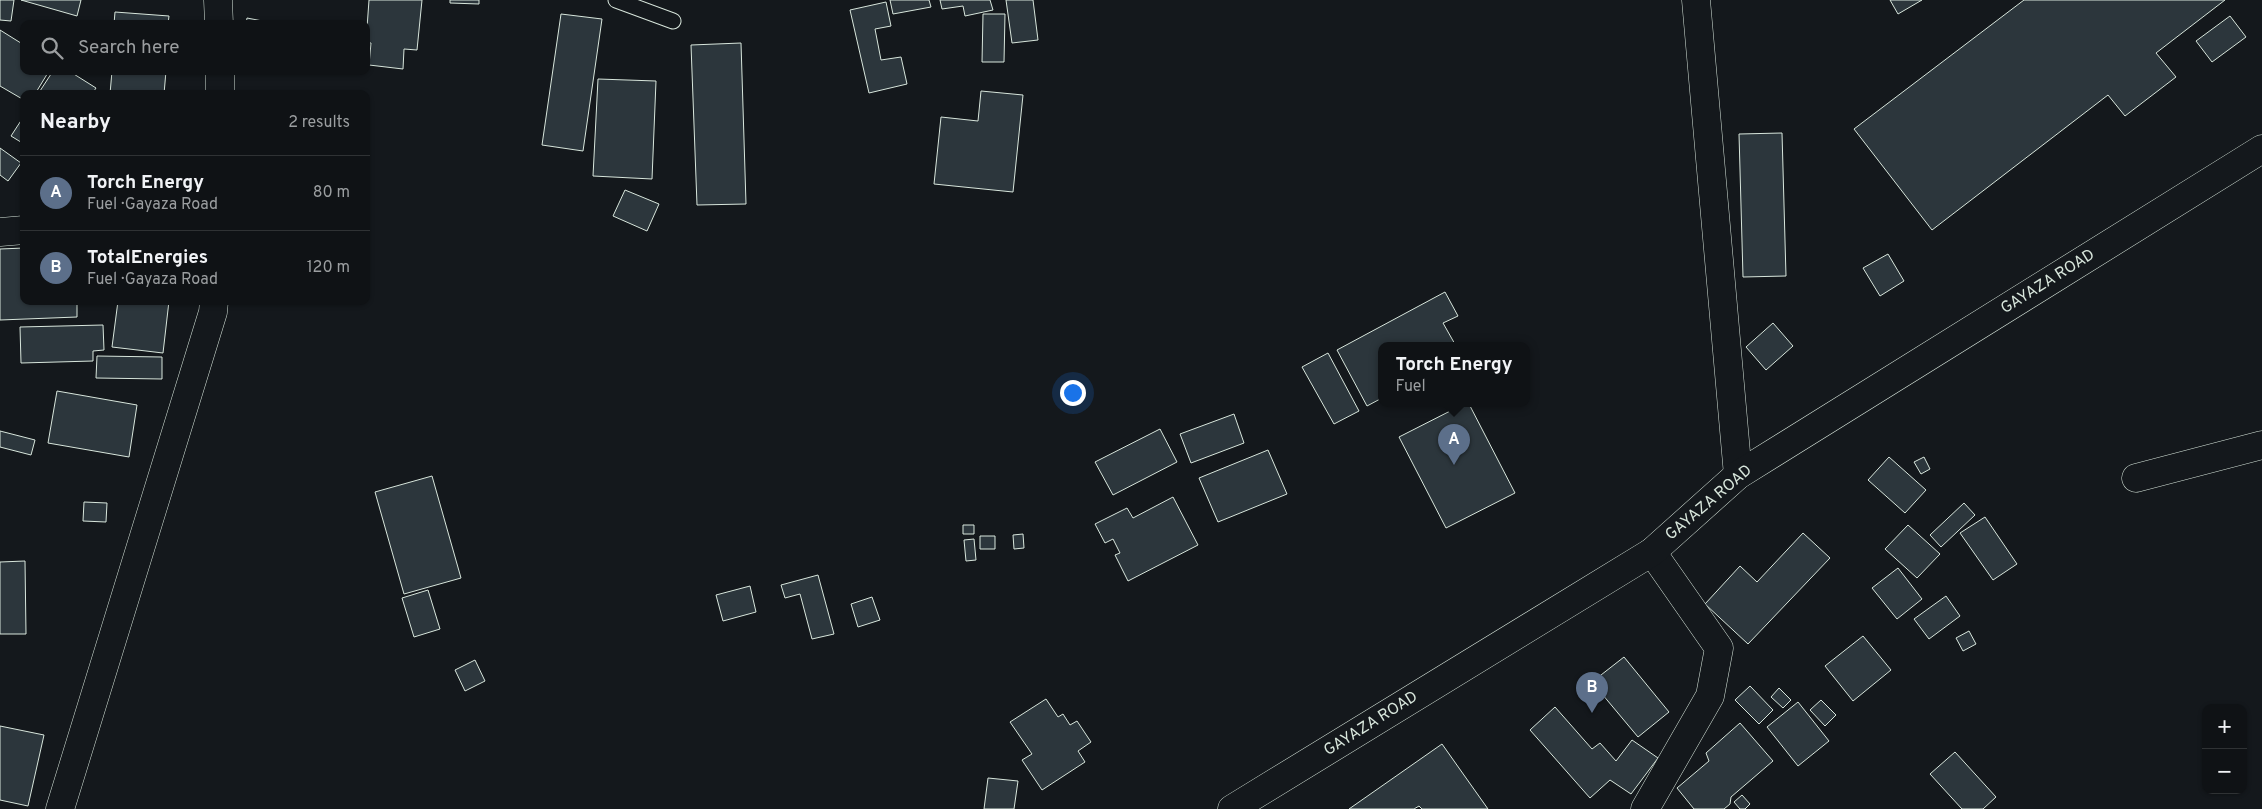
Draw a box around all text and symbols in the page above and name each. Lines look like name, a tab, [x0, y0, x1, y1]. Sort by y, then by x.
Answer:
search box	[20, 20, 370, 75]
icon: search	[38, 34, 66, 62]
text: Search here	[78, 36, 180, 60]
text: Nearby	[40, 109, 111, 136]
text: 2 results	[288, 113, 350, 133]
text: Torch Energy	[87, 171, 204, 195]
text: A	[50, 183, 62, 203]
text: 80 m	[313, 183, 350, 203]
text: Fuel · Gayaza Road	[87, 195, 218, 215]
street label: GAYAZA ROAD	[1997, 245, 2099, 319]
text: TotalEnergies	[87, 246, 208, 270]
text: B	[50, 258, 62, 278]
text: 120 m	[307, 258, 350, 278]
text: Fuel · Gayaza Road	[87, 270, 218, 290]
popup	[1378, 342, 1530, 407]
text: Torch Energy	[1395, 353, 1513, 377]
text: Fuel	[1395, 377, 1426, 397]
your location	[1060, 380, 1086, 406]
pin: A	[1438, 424, 1470, 465]
street label: GAYAZA ROAD	[1661, 461, 1757, 545]
pin: B	[1576, 672, 1608, 713]
street label: GAYAZA ROAD	[1320, 687, 1422, 761]
map controls	[2202, 704, 2247, 794]
button: +	[2202, 704, 2247, 749]
button: −	[2202, 749, 2247, 794]

